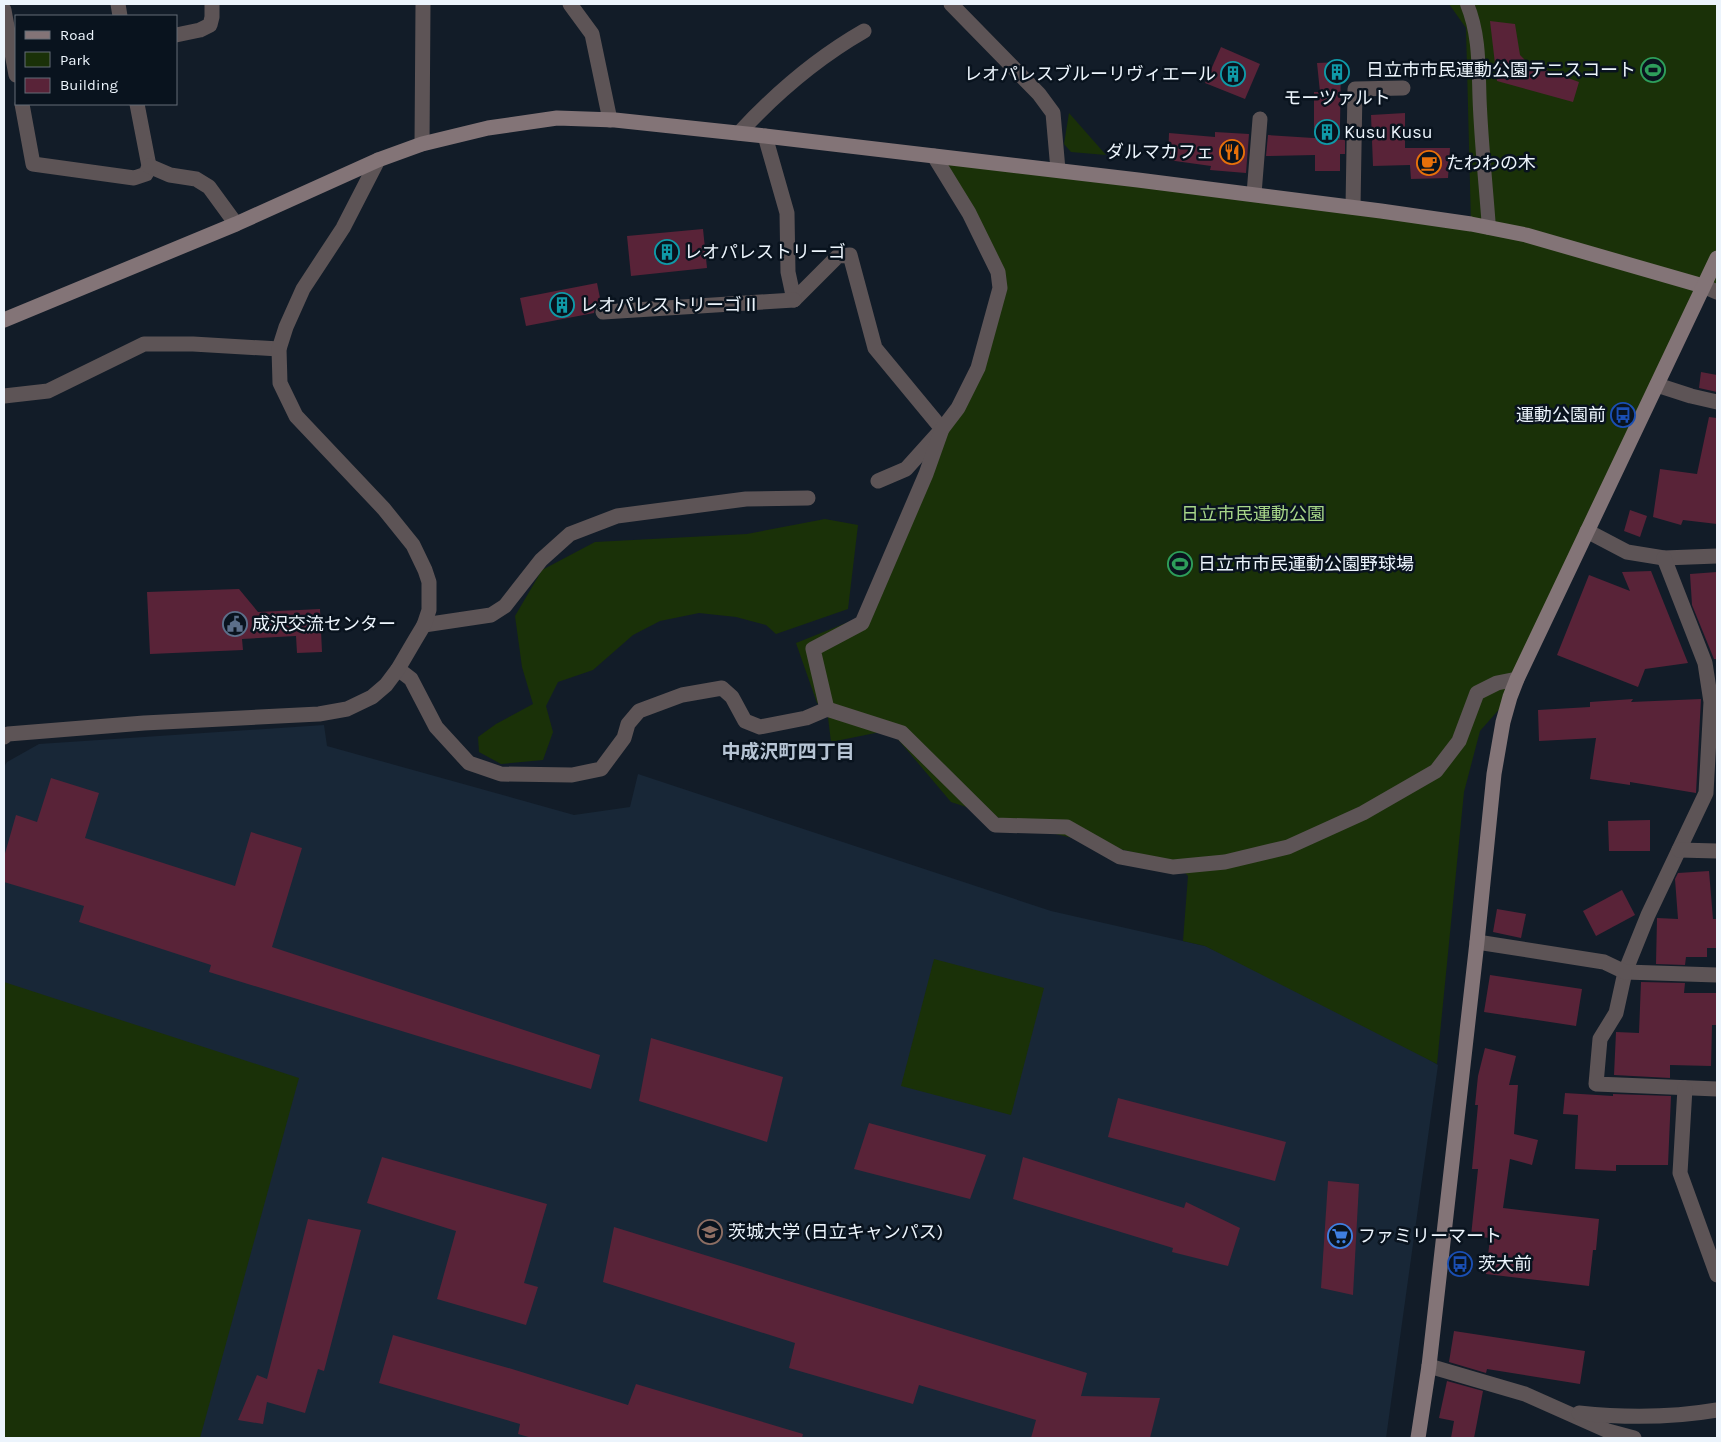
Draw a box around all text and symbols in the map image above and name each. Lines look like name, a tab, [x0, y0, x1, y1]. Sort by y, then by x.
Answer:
legend	[15, 15, 178, 105]
text: Road	[60, 26, 95, 44]
text: Park	[60, 51, 90, 69]
sports icon: 日立市市民運動公園テニスコート	[1640, 57, 1666, 83]
building icon: モーツァルト	[1324, 59, 1350, 85]
place label: 日立市市民運動公園テニスコート	[1366, 59, 1636, 81]
building icon: レオパレスブルーリヴィエール	[1220, 61, 1246, 87]
place label: レオパレスブルーリヴィエール	[964, 63, 1216, 85]
text: Building	[60, 76, 118, 94]
place label: モーツァルト	[1283, 87, 1391, 109]
building icon: Kusu Kusu	[1314, 119, 1340, 145]
place label: Kusu Kusu	[1344, 121, 1433, 143]
restaurant icon: ダルマカフェ	[1219, 139, 1245, 165]
place label: ダルマカフェ	[1106, 141, 1214, 163]
cafe icon: たわわの木	[1416, 150, 1442, 176]
place label: たわわの木	[1446, 152, 1536, 174]
building icon: レオパレストリーゴ	[654, 239, 680, 265]
place label: レオパレストリーゴ	[684, 241, 846, 263]
building icon: レオパレストリーゴⅡ	[549, 292, 575, 318]
place label: レオパレストリーゴⅡ	[580, 294, 760, 316]
bus stop icon: 運動公園前	[1610, 402, 1636, 428]
place label: 運動公園前	[1516, 404, 1606, 426]
park label: 日立市民運動公園	[1181, 503, 1325, 525]
sports icon: 日立市市民運動公園野球場	[1167, 551, 1193, 577]
place label: 日立市市民運動公園野球場	[1198, 553, 1414, 575]
public building icon: 成沢交流センター	[222, 611, 248, 637]
place label: 成沢交流センター	[252, 613, 396, 635]
district label: 中成沢町四丁目	[721, 741, 855, 763]
school or university icon: 茨城大学 (日立キャンパス)	[697, 1219, 723, 1245]
place label: 茨城大学 (日立キャンパス)	[728, 1221, 943, 1243]
supermarket icon: ファミリーマート	[1327, 1223, 1353, 1249]
place label: ファミリーマート	[1358, 1225, 1502, 1247]
bus stop icon: 茨大前	[1447, 1251, 1473, 1277]
place label: 茨大前	[1478, 1253, 1532, 1275]

